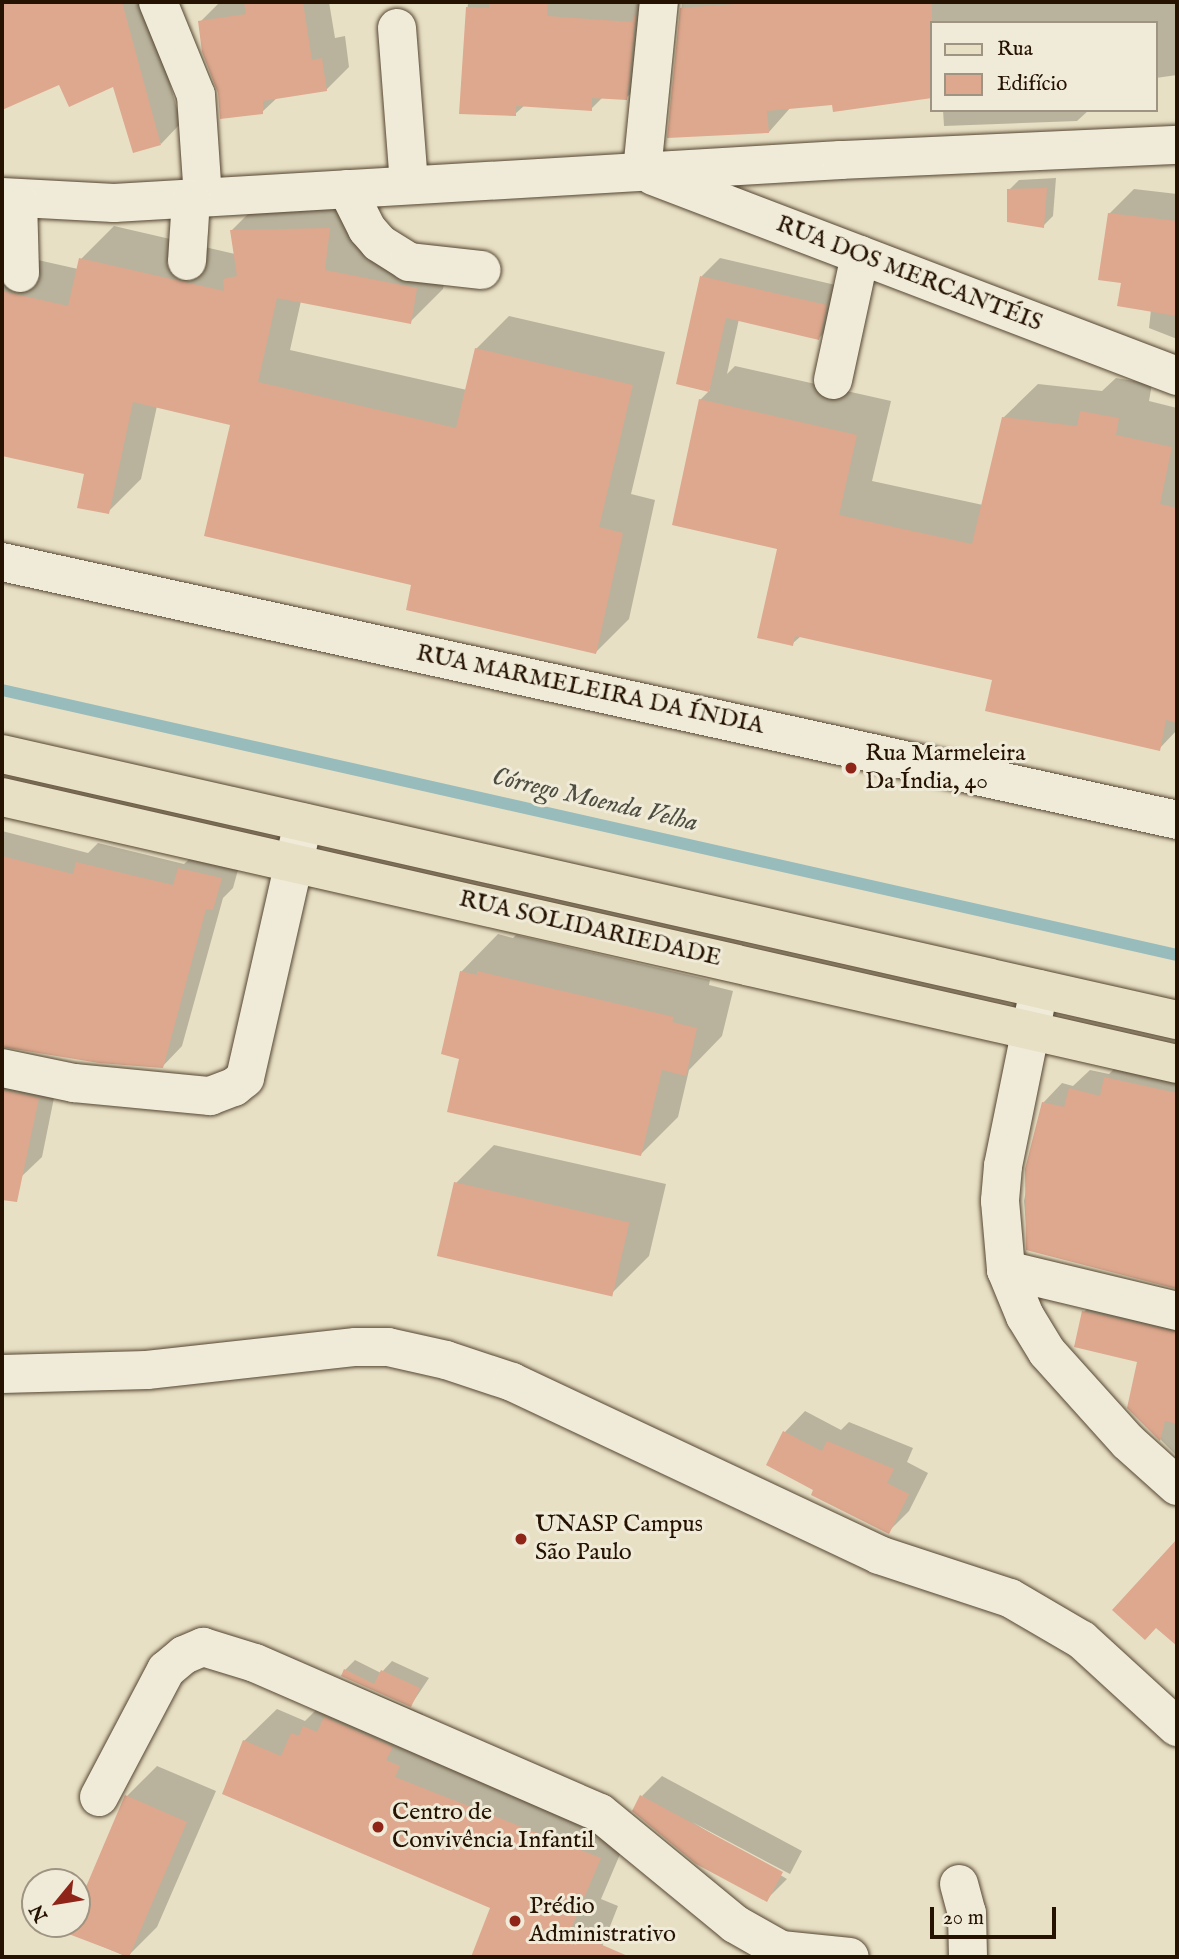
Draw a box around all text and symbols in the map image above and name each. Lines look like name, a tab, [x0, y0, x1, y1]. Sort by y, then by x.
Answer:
legend	[930, 21, 1158, 112]
text: Rua	[997, 36, 1033, 63]
text: Edifício	[997, 71, 1067, 98]
street label: RUA DOS MERCANTÉIS	[772, 210, 1046, 338]
street label: RUA MARMELEIRA DA ÍNDIA	[414, 639, 766, 741]
place label: Rua Marmeleira Da Índia, 40	[865, 740, 1026, 796]
marker: Rua Marmeleira Da Índia, 40	[843, 760, 859, 776]
water label: Córrego Moenda Velha	[489, 761, 701, 839]
street label: RUA SOLIDARIEDADE	[456, 885, 724, 973]
place label: UNASP Campus São Paulo	[535, 1511, 703, 1567]
marker: UNASP Campus São Paulo	[513, 1531, 529, 1547]
place label: Centro de Convivência Infantil	[392, 1799, 594, 1855]
marker: Centro de Convivência Infantil	[370, 1819, 386, 1835]
north arrow	[21, 1868, 91, 1938]
scale bar	[934, 1892, 1060, 1936]
place label: Prédio Administrativo	[529, 1893, 676, 1949]
text: N	[25, 1899, 54, 1926]
text: 20 m	[943, 1905, 984, 1932]
marker: Prédio Administrativo	[507, 1913, 523, 1929]

